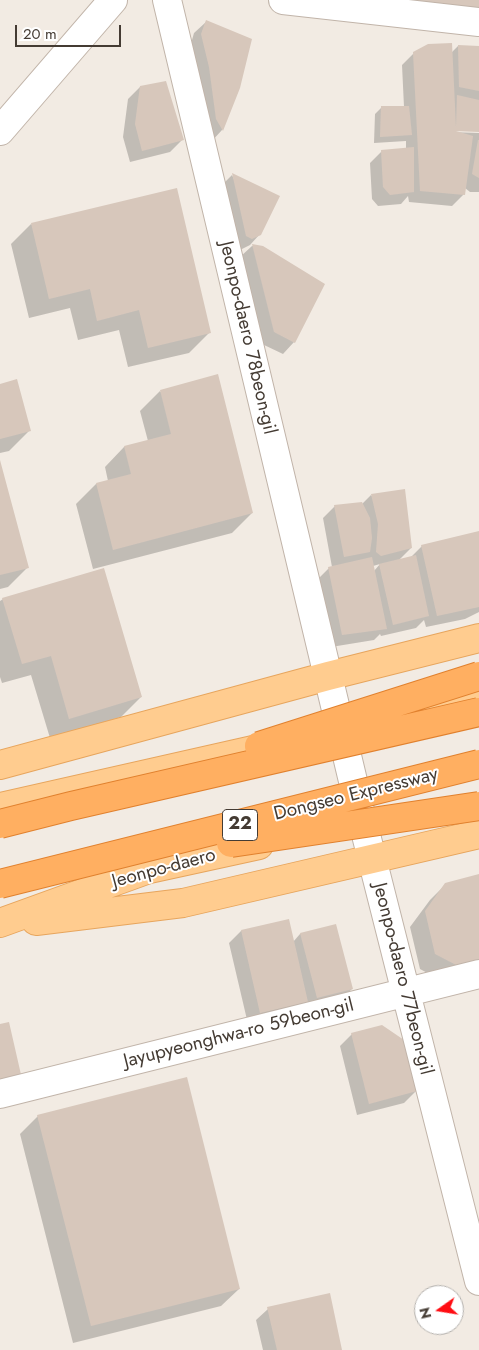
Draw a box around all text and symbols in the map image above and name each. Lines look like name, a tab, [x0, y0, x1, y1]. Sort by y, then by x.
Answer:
scale bar	[18, 15, 124, 47]
text: 20 m	[23, 23, 57, 45]
street label: Jeonpo-daero 78beon-gil	[214, 239, 280, 437]
street label: Dongseo Expressway	[272, 764, 440, 826]
road number: 22	[222, 810, 258, 840]
street label: Jeonpo-daero	[110, 844, 218, 894]
street label: Jeonpo-daero 77beon-gil	[367, 881, 437, 1077]
street label: Jayupyeonghwa-ro 59beon-gil	[121, 994, 357, 1074]
north arrow	[414, 1285, 464, 1335]
text: N	[414, 1305, 436, 1321]

